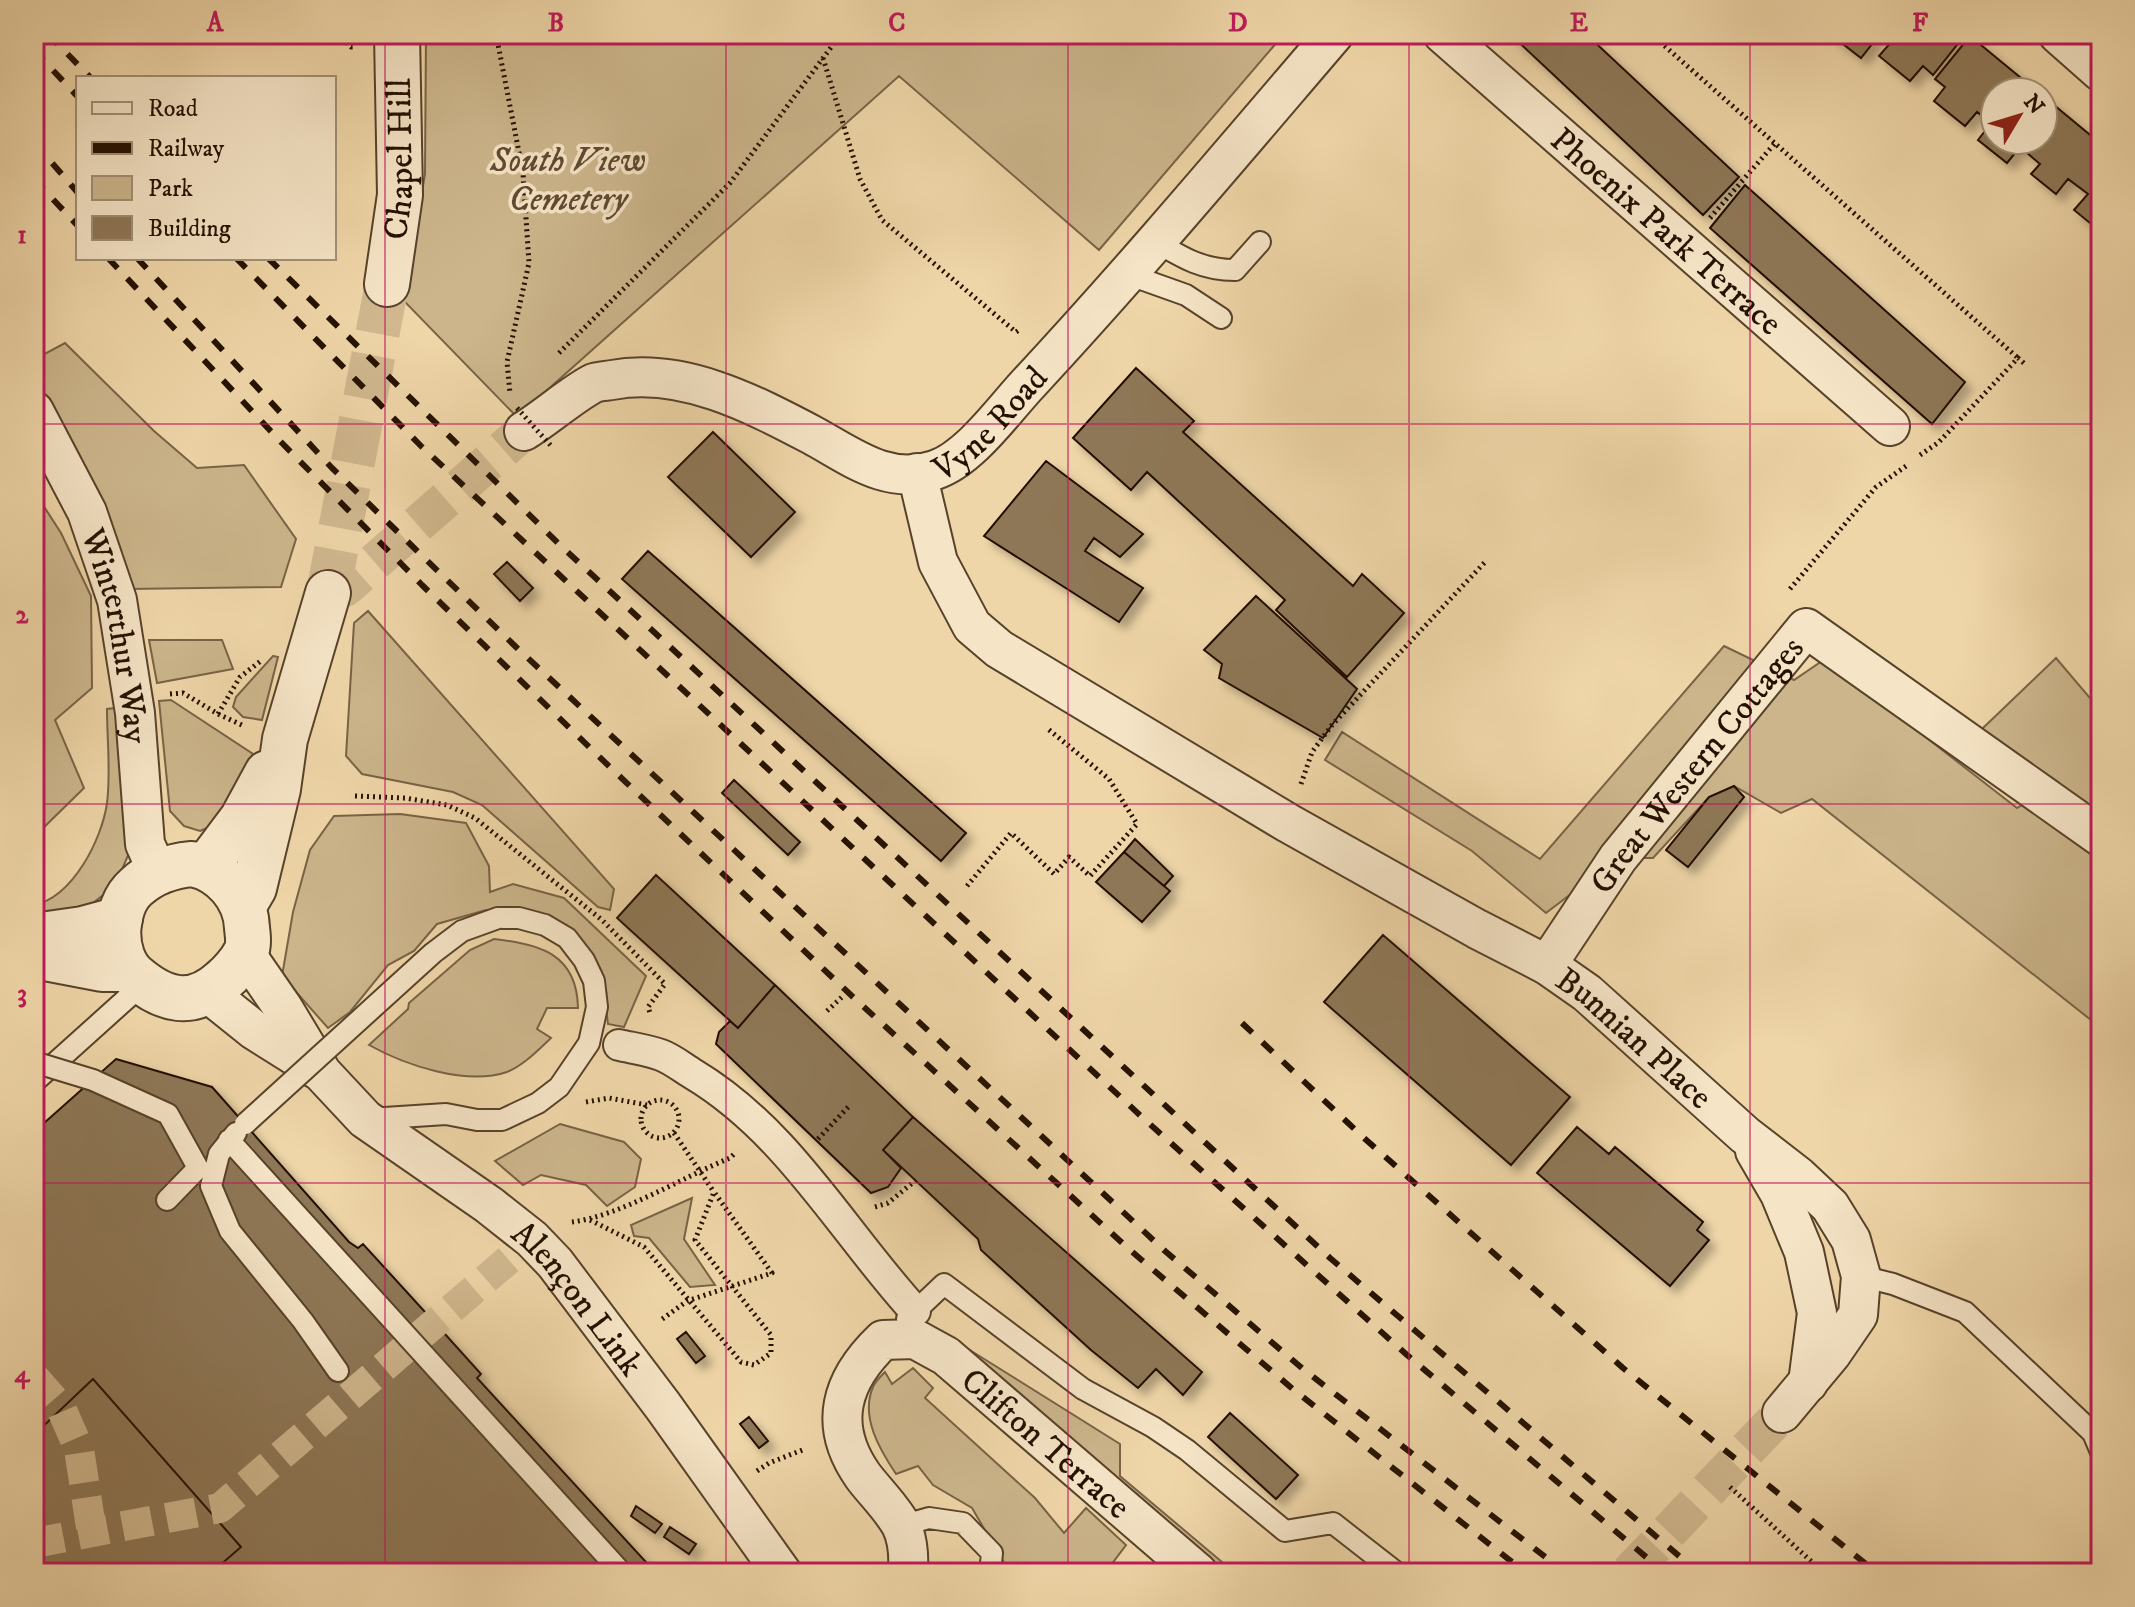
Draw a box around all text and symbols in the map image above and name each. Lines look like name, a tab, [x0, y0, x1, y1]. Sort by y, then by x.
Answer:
text: A	[206, 7, 225, 40]
text: B	[548, 7, 564, 40]
text: C	[888, 7, 906, 40]
text: D	[1228, 7, 1248, 40]
text: E	[1570, 7, 1588, 40]
text: F	[1912, 7, 1929, 40]
legend	[76, 76, 336, 260]
north arrow	[1979, 76, 2059, 156]
street label: Chapel Hill	[375, 77, 423, 242]
text: N	[2017, 89, 2050, 120]
text: Road	[148, 94, 198, 124]
street label: Phoenix Park Terrace	[1541, 119, 1790, 345]
text: Railway	[148, 134, 225, 164]
park label: South View Cemetery	[489, 140, 646, 221]
text: Park	[148, 174, 193, 204]
text: Building	[148, 214, 231, 244]
text: 1	[17, 219, 27, 252]
street label: Vyne Road	[925, 358, 1057, 492]
street label: Winterthur Way	[71, 522, 156, 746]
text: 2	[16, 599, 30, 632]
street label: Great Western Cottages	[1581, 629, 1813, 902]
street label: Bunnian Place	[1547, 959, 1721, 1119]
text: 3	[17, 978, 27, 1011]
street label: Alençon Link	[503, 1212, 652, 1385]
text: 4	[15, 1358, 31, 1391]
street label: Clifton Terrace	[952, 1360, 1138, 1528]

